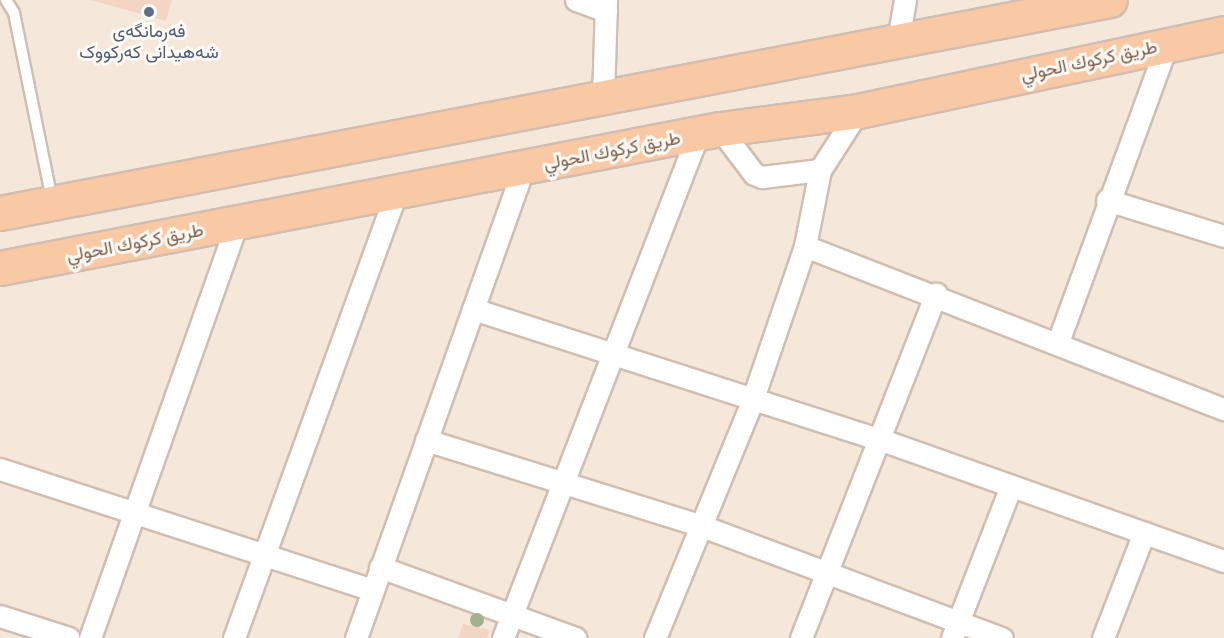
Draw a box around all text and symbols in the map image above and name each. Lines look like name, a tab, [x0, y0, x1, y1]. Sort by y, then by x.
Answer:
marker: فەرمانگەی شەهیدانی کەرکووک	[142, 5, 156, 19]
place label: فەرمانگەی شەهیدانی کەرکووک	[79, 21, 219, 63]
street label: طريق كركوك الحولي	[1019, 36, 1159, 86]
street label: طريق كركوك الحولي	[542, 127, 682, 175]
street label: طريق كركوك الحولي	[65, 219, 205, 267]

